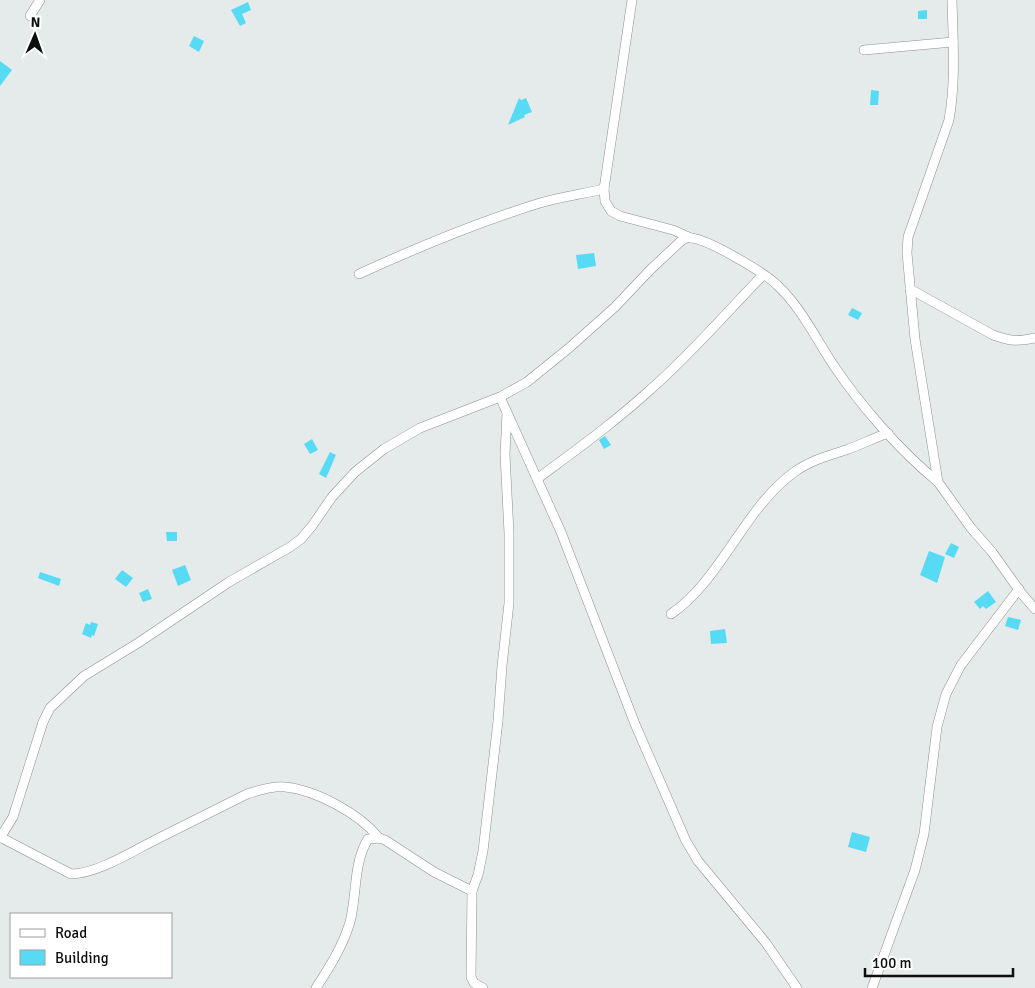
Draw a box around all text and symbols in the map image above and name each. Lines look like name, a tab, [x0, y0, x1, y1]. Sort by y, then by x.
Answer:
north arrow	[10, 10, 60, 60]
text: N	[30, 14, 41, 31]
legend	[10, 913, 172, 978]
text: Road	[55, 924, 87, 942]
scale bar	[865, 946, 1012, 978]
text: Building	[55, 949, 109, 967]
text: 100 m	[872, 954, 912, 972]

